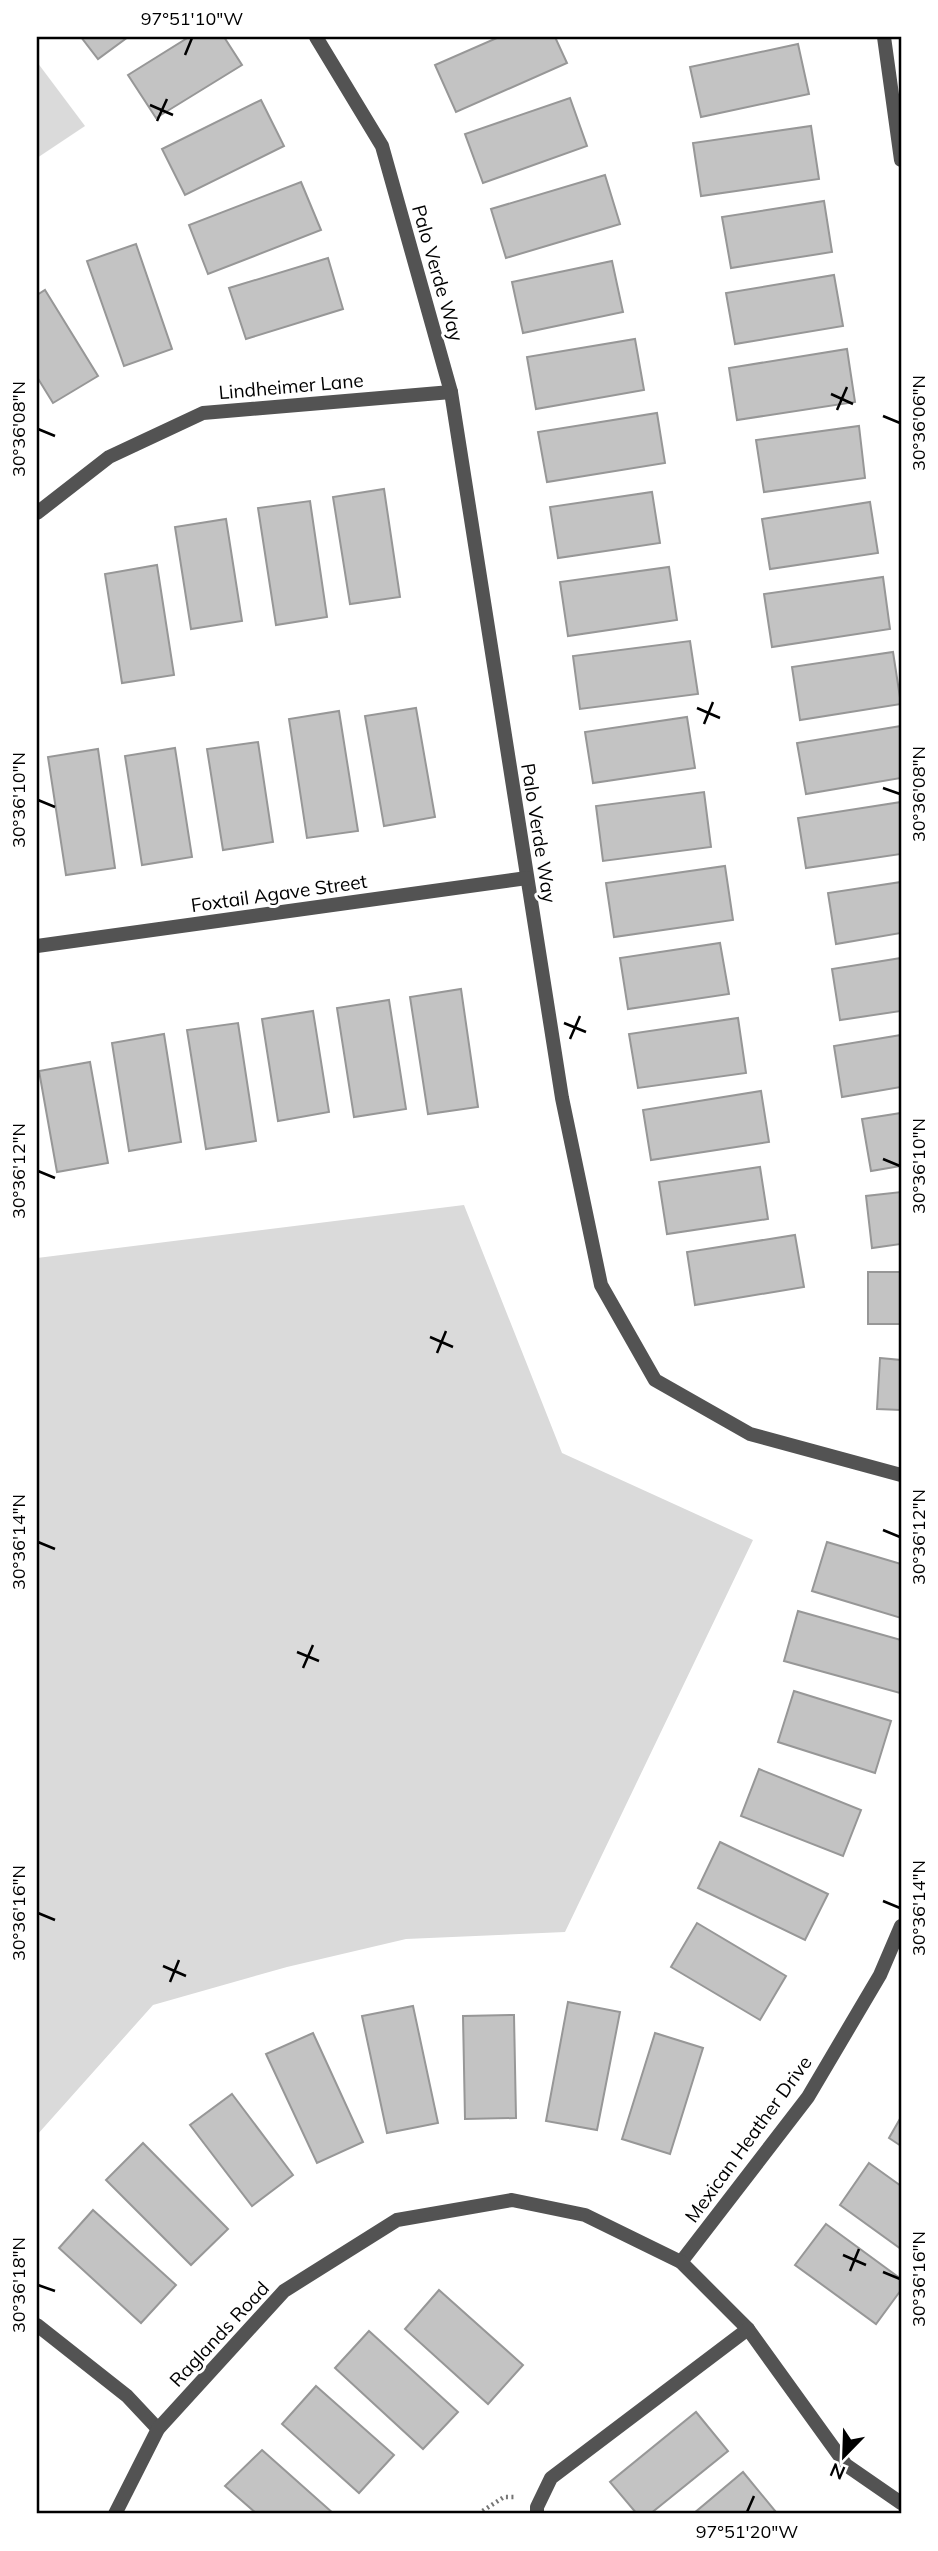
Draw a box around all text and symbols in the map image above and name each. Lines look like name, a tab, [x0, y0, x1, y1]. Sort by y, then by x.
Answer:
text: 97°51'10"W	[141, 7, 243, 30]
street label: Palo Verde Way	[407, 202, 469, 344]
street label: Lindheimer Lane	[217, 368, 365, 404]
text: 30°36'06"N	[907, 375, 930, 471]
text: 30°36'08"N	[7, 381, 30, 477]
text: 30°36'08"N	[907, 746, 930, 842]
text: 30°36'10"N	[7, 752, 30, 848]
street label: Palo Verde Way	[516, 761, 562, 905]
street label: Foxtail Agave Street	[189, 869, 369, 917]
text: 30°36'10"N	[907, 1118, 930, 1214]
text: 30°36'12"N	[7, 1123, 30, 1219]
text: 30°36'12"N	[907, 1489, 930, 1585]
text: 30°36'14"N	[7, 1494, 30, 1590]
text: 30°36'14"N	[907, 1860, 930, 1956]
text: 30°36'16"N	[7, 1865, 30, 1961]
street label: Mexican Heather Drive	[679, 2051, 817, 2227]
text: 30°36'16"N	[907, 2231, 930, 2327]
text: 30°36'18"N	[7, 2237, 30, 2333]
street label: Raglands Road	[164, 2276, 274, 2392]
north arrow	[808, 2422, 878, 2492]
text: N	[826, 2458, 849, 2485]
text: 97°51'20"W	[696, 2520, 798, 2543]

